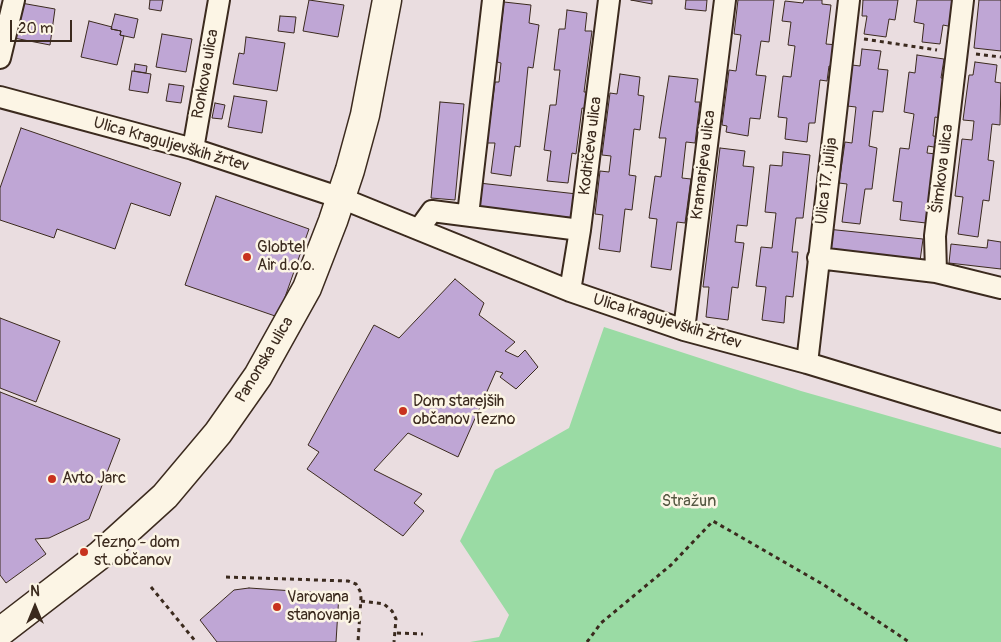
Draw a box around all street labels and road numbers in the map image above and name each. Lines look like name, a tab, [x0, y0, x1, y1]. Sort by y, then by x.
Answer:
street label: Ronkova ulica	[189, 28, 223, 120]
street label: Kodričeva ulica	[575, 96, 607, 196]
street label: Kramarjeva ulica	[688, 109, 720, 221]
street label: Ulica Kraguljevških žrtev	[91, 114, 251, 176]
street label: Šimkova ulica	[928, 123, 958, 215]
street label: Ulica 17. julija	[812, 136, 842, 226]
street label: Ulica kragujevških žrtev	[590, 290, 744, 354]
street label: Panonska ulica	[232, 314, 298, 406]

